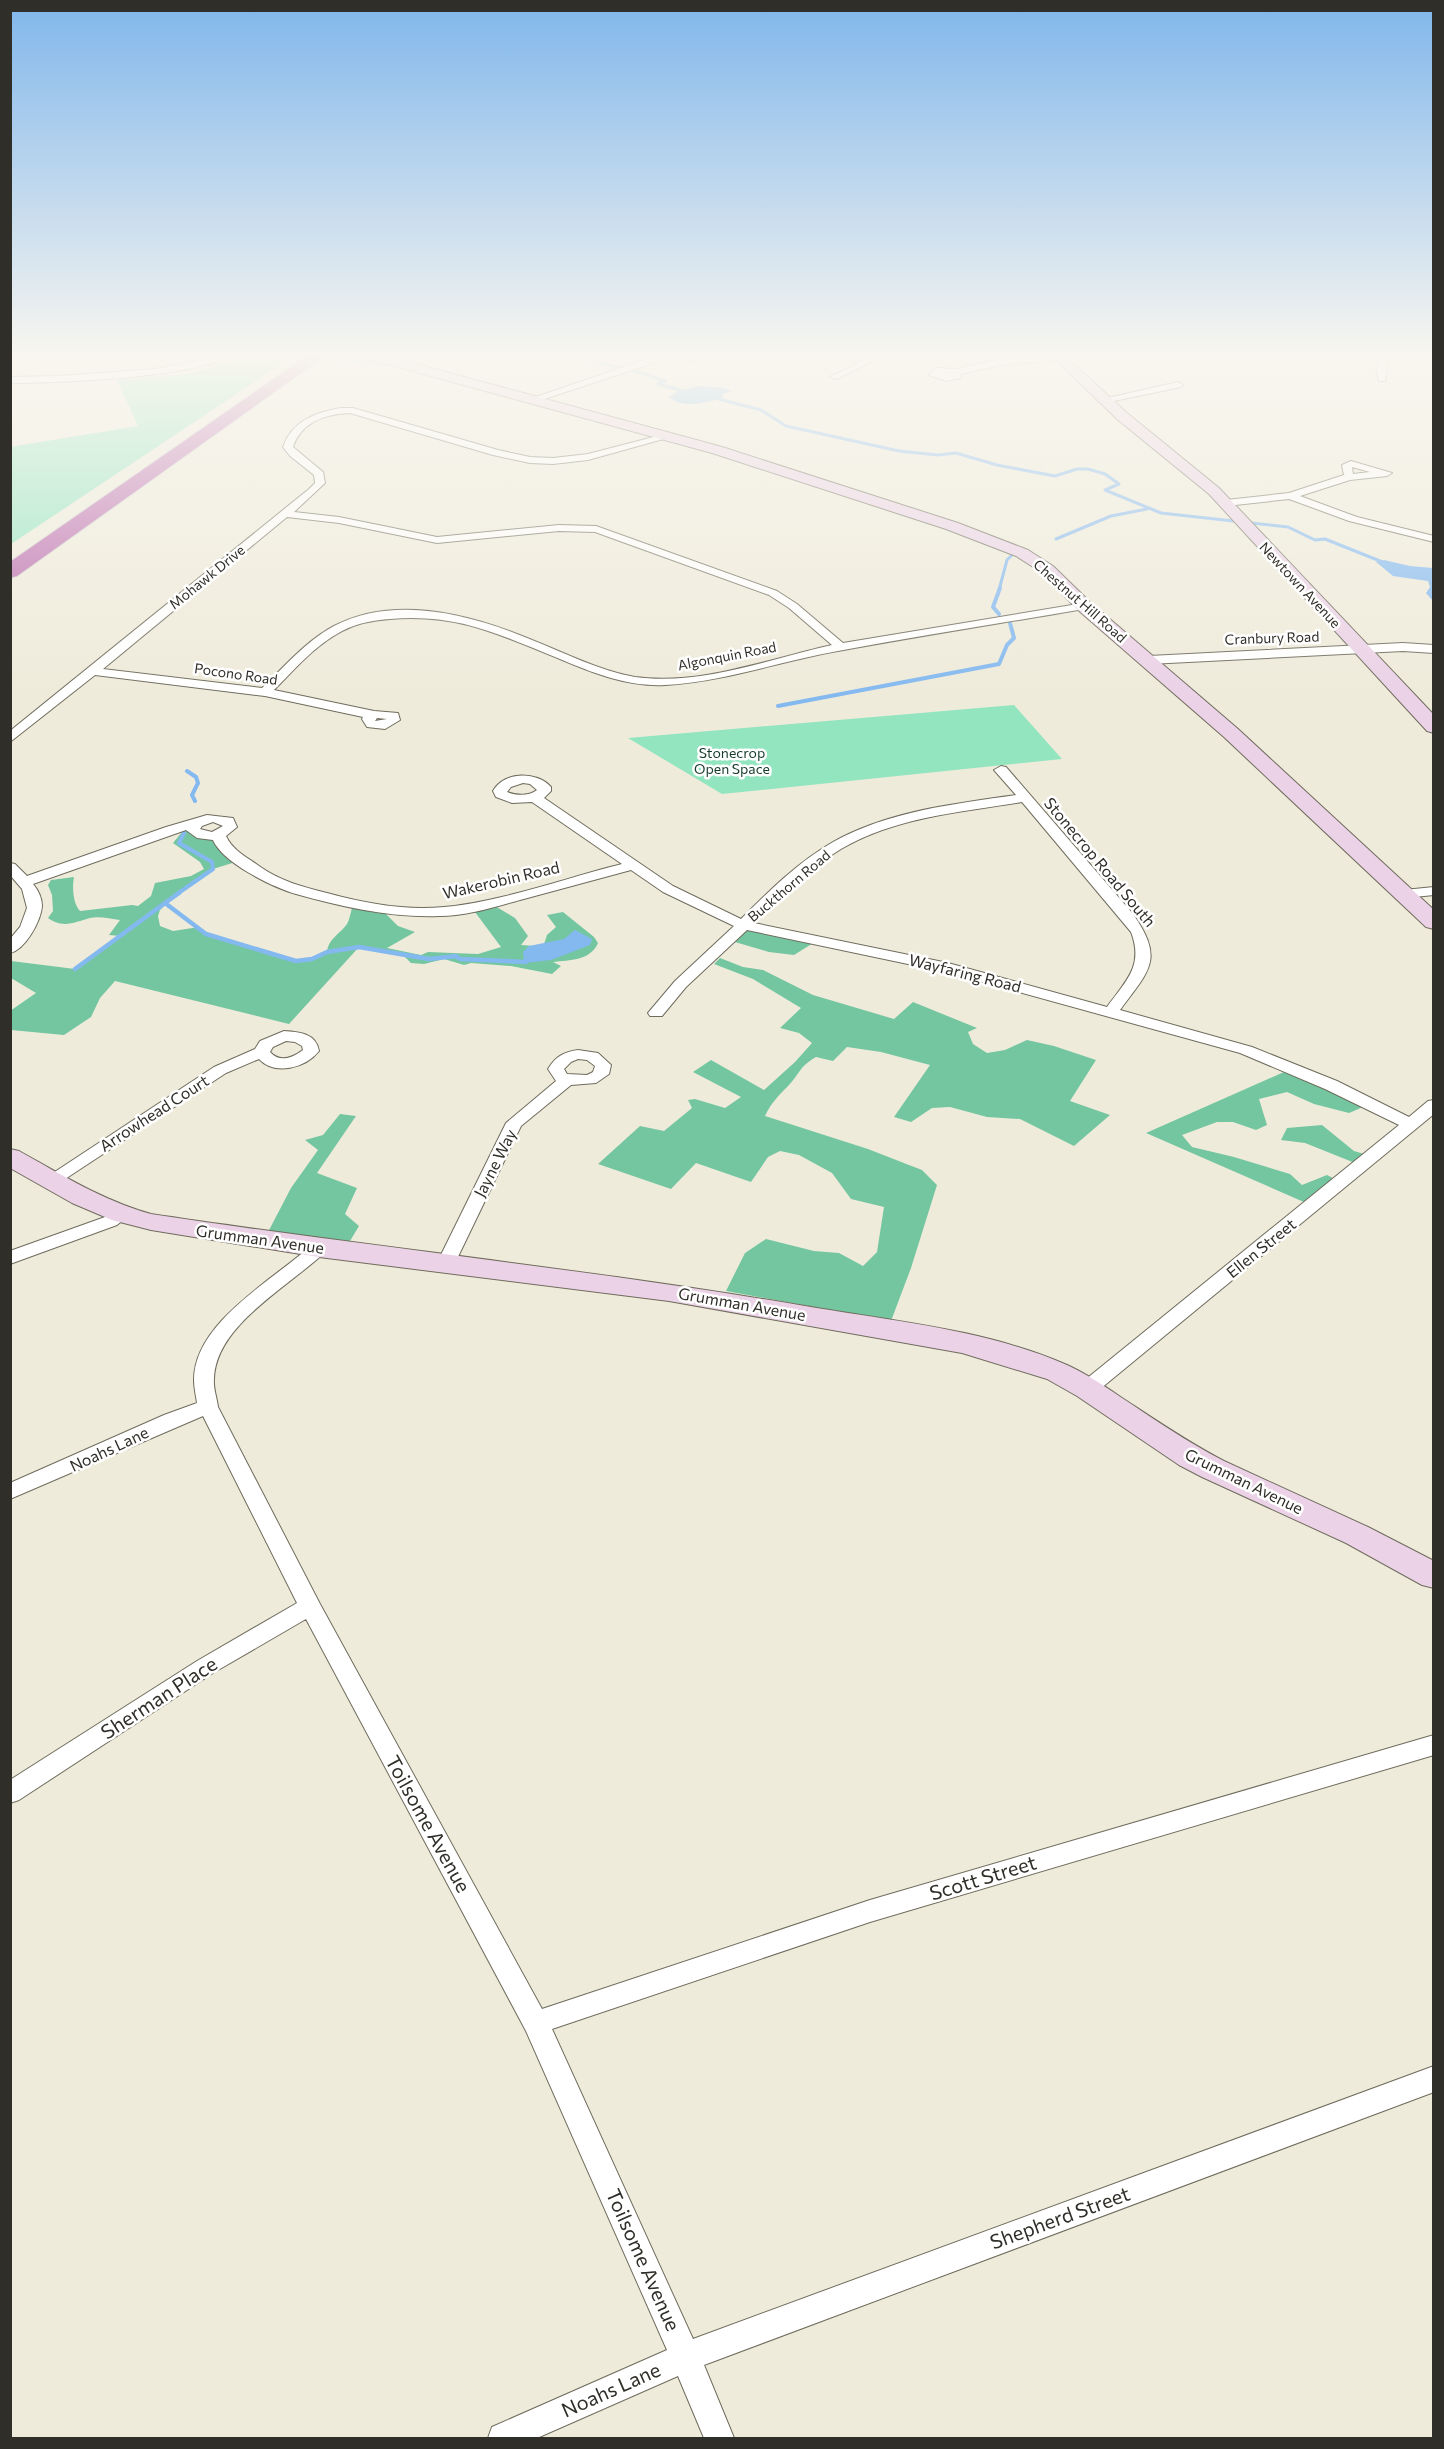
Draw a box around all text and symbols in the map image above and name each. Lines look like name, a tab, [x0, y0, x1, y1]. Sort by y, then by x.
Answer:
street label: Newtown Avenue	[1256, 538, 1345, 631]
street label: Mohawk Drive	[166, 541, 248, 612]
street label: Chestnut Hill Road	[1030, 556, 1130, 646]
street label: Cranbury Road	[1224, 627, 1320, 648]
street label: Algonquin Road	[676, 638, 778, 673]
street label: Pocono Road	[193, 659, 279, 688]
park label: Stonecrop Open Space	[694, 744, 770, 777]
street label: Stonecrop Road South	[1041, 793, 1160, 930]
street label: Buckthorn Road	[744, 846, 833, 925]
street label: Wakerobin Road	[441, 857, 561, 902]
street label: Wayfaring Road	[907, 949, 1023, 996]
street label: Arrowhead Court	[96, 1070, 212, 1155]
street label: Jayne Way	[469, 1126, 520, 1200]
street label: Ellen Street	[1222, 1214, 1299, 1281]
street label: Grumman Avenue	[195, 1220, 325, 1257]
street label: Grumman Avenue	[677, 1283, 807, 1324]
street label: Noahs Lane	[66, 1422, 151, 1475]
street label: Grumman Avenue	[1182, 1444, 1306, 1517]
street label: Sherman Place	[96, 1651, 221, 1744]
street label: Toilsome Avenue	[381, 1751, 476, 1896]
street label: Scott Street	[927, 1849, 1039, 1905]
street label: Shepherd Street	[986, 2181, 1133, 2253]
street label: Toilsome Avenue	[602, 2185, 686, 2334]
street label: Noahs Lane	[557, 2357, 664, 2422]

